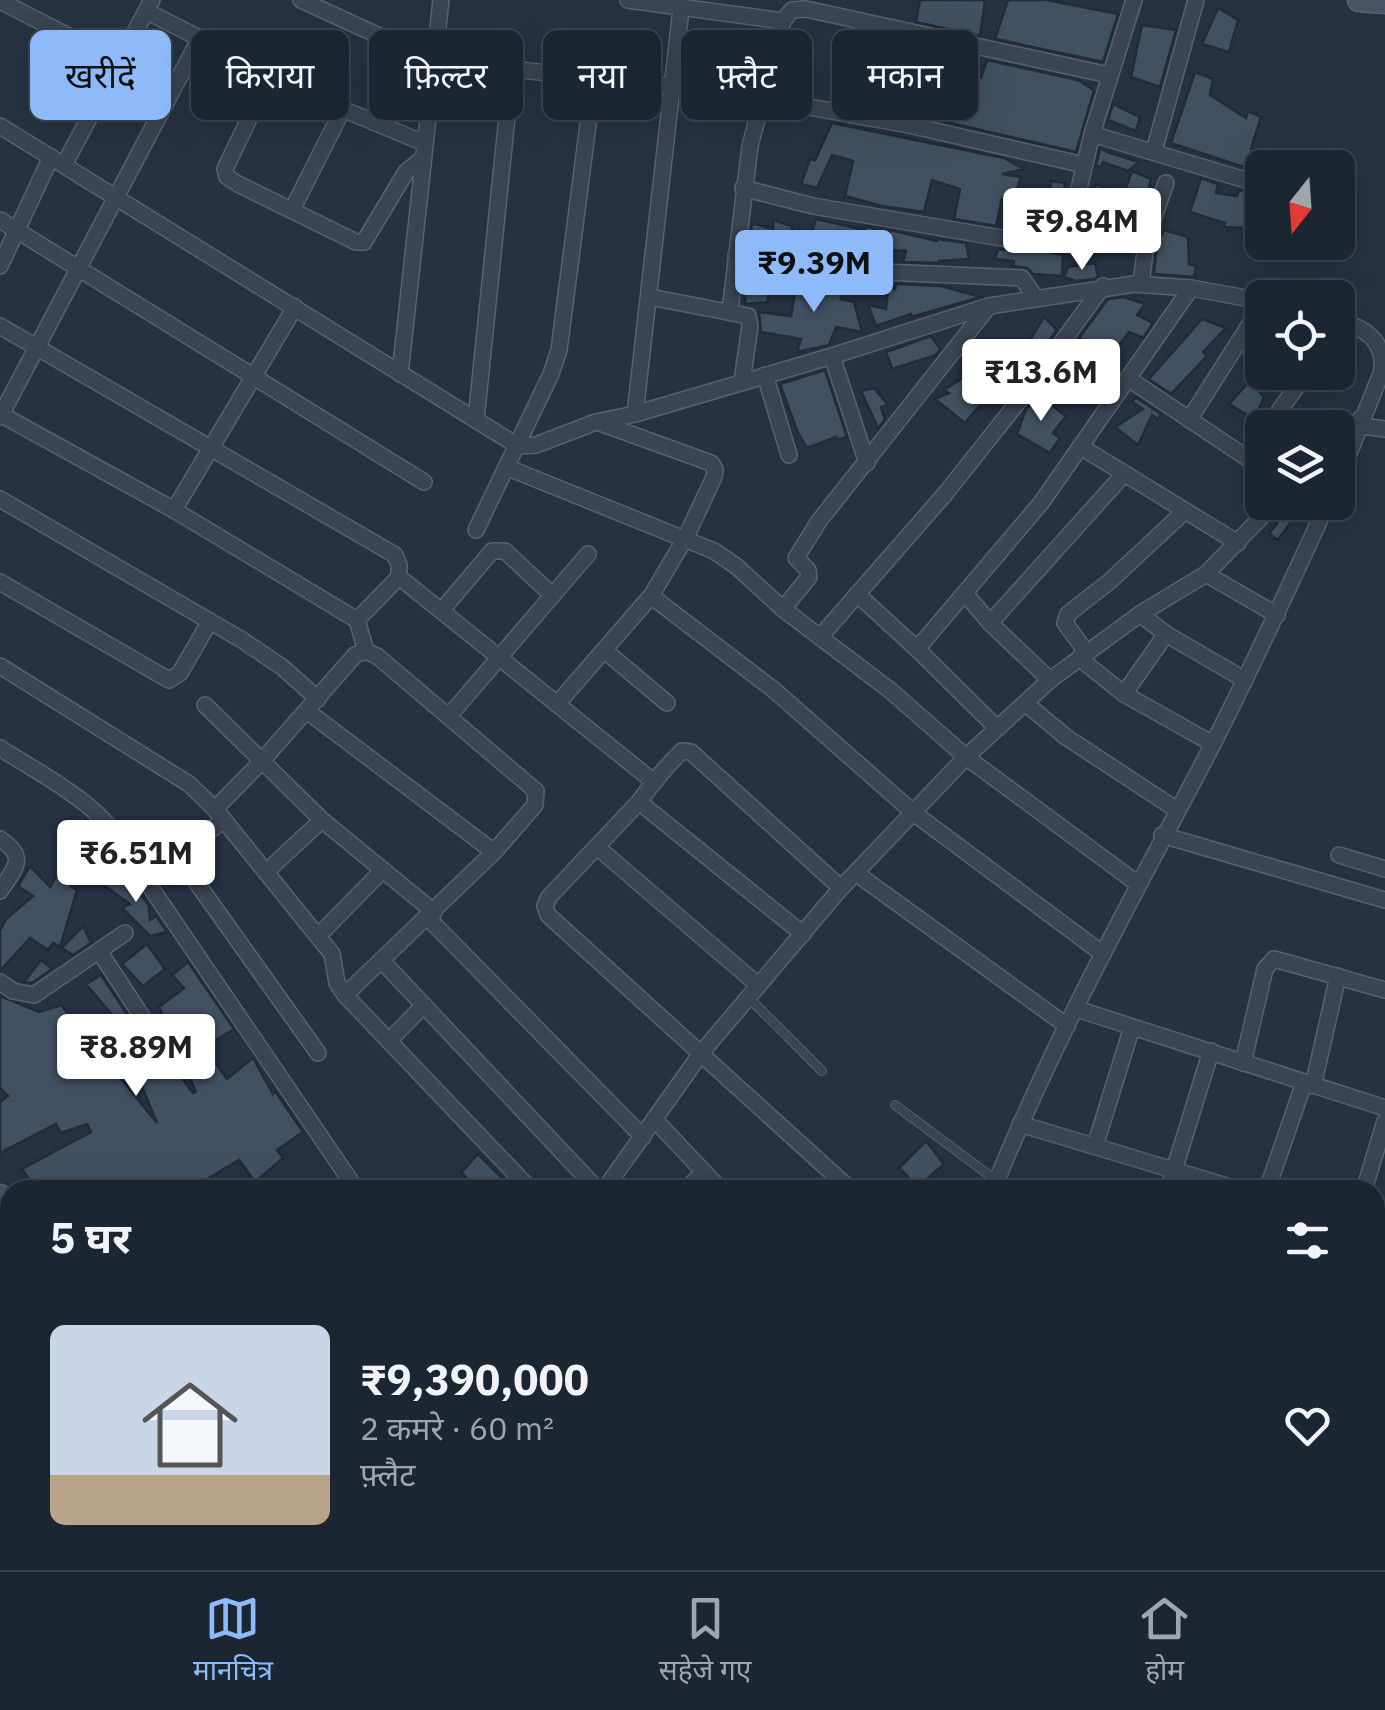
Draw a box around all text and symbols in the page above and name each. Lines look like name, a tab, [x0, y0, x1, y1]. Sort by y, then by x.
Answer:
chip: खरीदें	[30, 30, 171, 120]
chip: किराया	[191, 30, 349, 120]
chip: फ़िल्टर	[369, 30, 523, 120]
chip: नया	[543, 30, 661, 120]
chip: फ़्लैट	[681, 30, 812, 120]
chip: मकान	[832, 30, 978, 120]
north arrow	[1245, 150, 1355, 260]
map controls	[1245, 150, 1355, 520]
pin: ₹9.84M	[1001, 188, 1163, 273]
text: ₹9.84M	[1025, 199, 1139, 241]
pin: ₹9.39M	[733, 230, 895, 315]
text: ₹9.39M	[757, 241, 871, 283]
button: locate	[1245, 280, 1355, 390]
pin: ₹13.6M	[960, 339, 1122, 424]
text: ₹13.6M	[984, 350, 1098, 392]
button: layers	[1245, 410, 1355, 520]
pin: ₹6.51M	[55, 820, 217, 905]
text: ₹6.51M	[79, 831, 193, 873]
pin: ₹8.89M	[55, 1014, 217, 1099]
text: ₹8.89M	[79, 1025, 193, 1067]
text: 5 घर	[50, 1210, 131, 1265]
icon: filters	[1280, 1213, 1335, 1268]
text: ₹9,390,000	[360, 1352, 589, 1407]
icon: home	[130, 1365, 250, 1485]
icon: heart	[1280, 1398, 1335, 1453]
text: 2 कमरे · 60 m²	[360, 1407, 554, 1449]
text: फ़्लैट	[360, 1453, 415, 1495]
tab: मानचित्र	[193, 1591, 273, 1691]
tab: सहेजे गए	[659, 1591, 751, 1691]
tab: होम	[1137, 1591, 1192, 1691]

